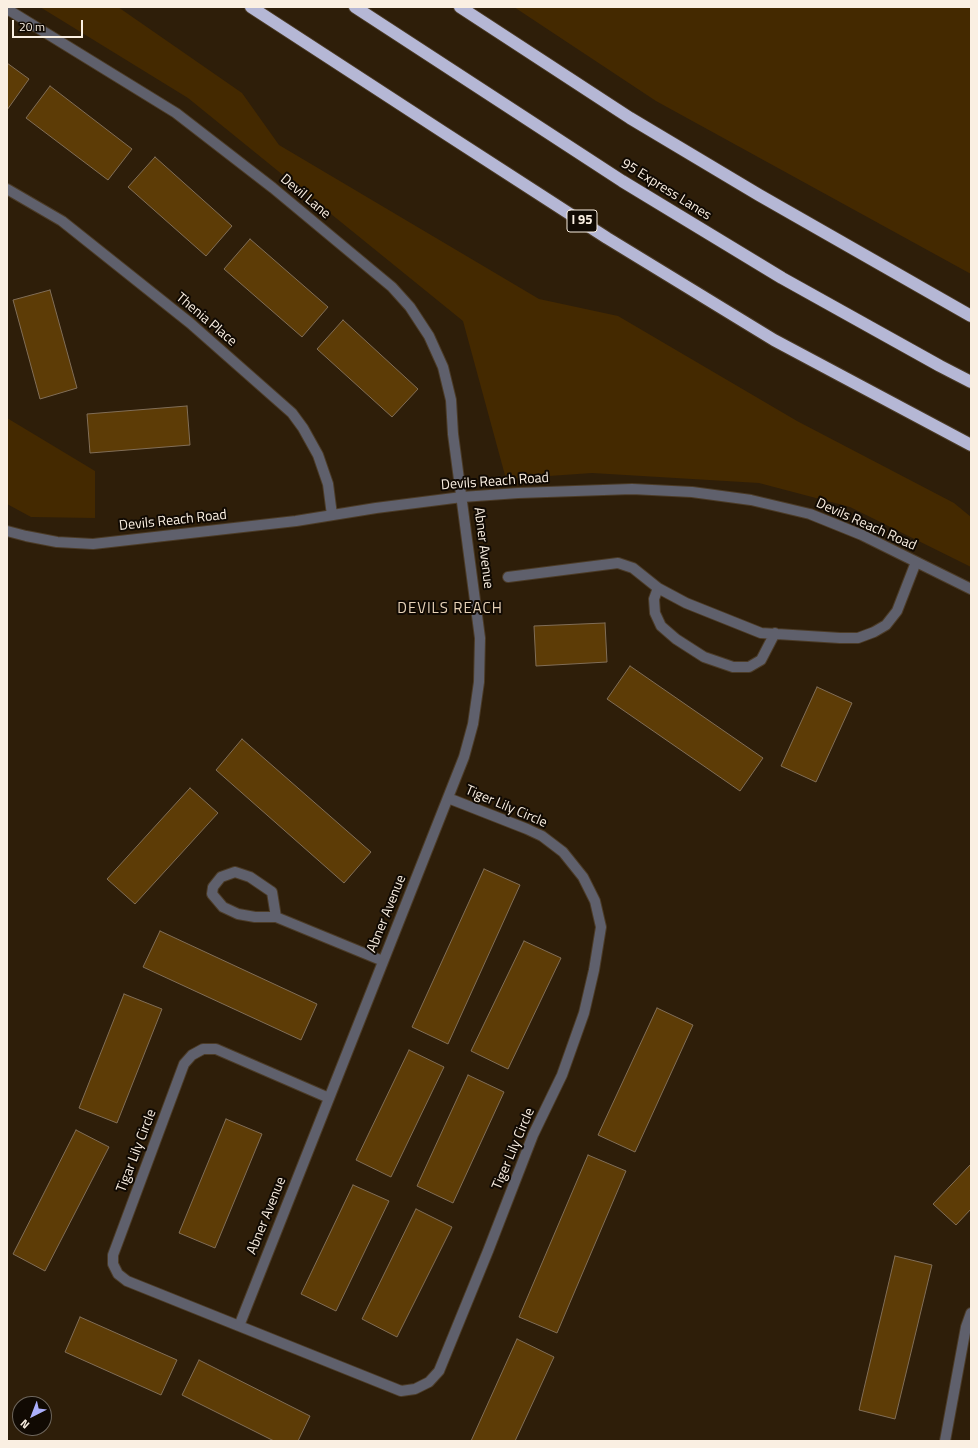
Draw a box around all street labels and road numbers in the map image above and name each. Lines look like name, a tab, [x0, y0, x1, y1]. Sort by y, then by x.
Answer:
street label: 95 Express Lanes	[618, 156, 714, 224]
street label: Devil Lane	[276, 171, 334, 223]
road number: I 95	[567, 210, 597, 232]
street label: Thenia Place	[172, 290, 240, 350]
street label: Devils Reach Road	[440, 470, 550, 494]
street label: Devils Reach Road	[813, 495, 919, 555]
street label: Abner Avenue	[470, 506, 496, 590]
street label: Devils Reach Road	[118, 507, 228, 535]
street label: Tiger Lily Circle	[463, 782, 549, 832]
street label: Abner Avenue	[364, 873, 410, 955]
street label: Tiger Lily Circle	[489, 1106, 539, 1192]
street label: Tigar Lily Circle	[114, 1107, 160, 1195]
street label: Abner Avenue	[244, 1175, 290, 1257]

